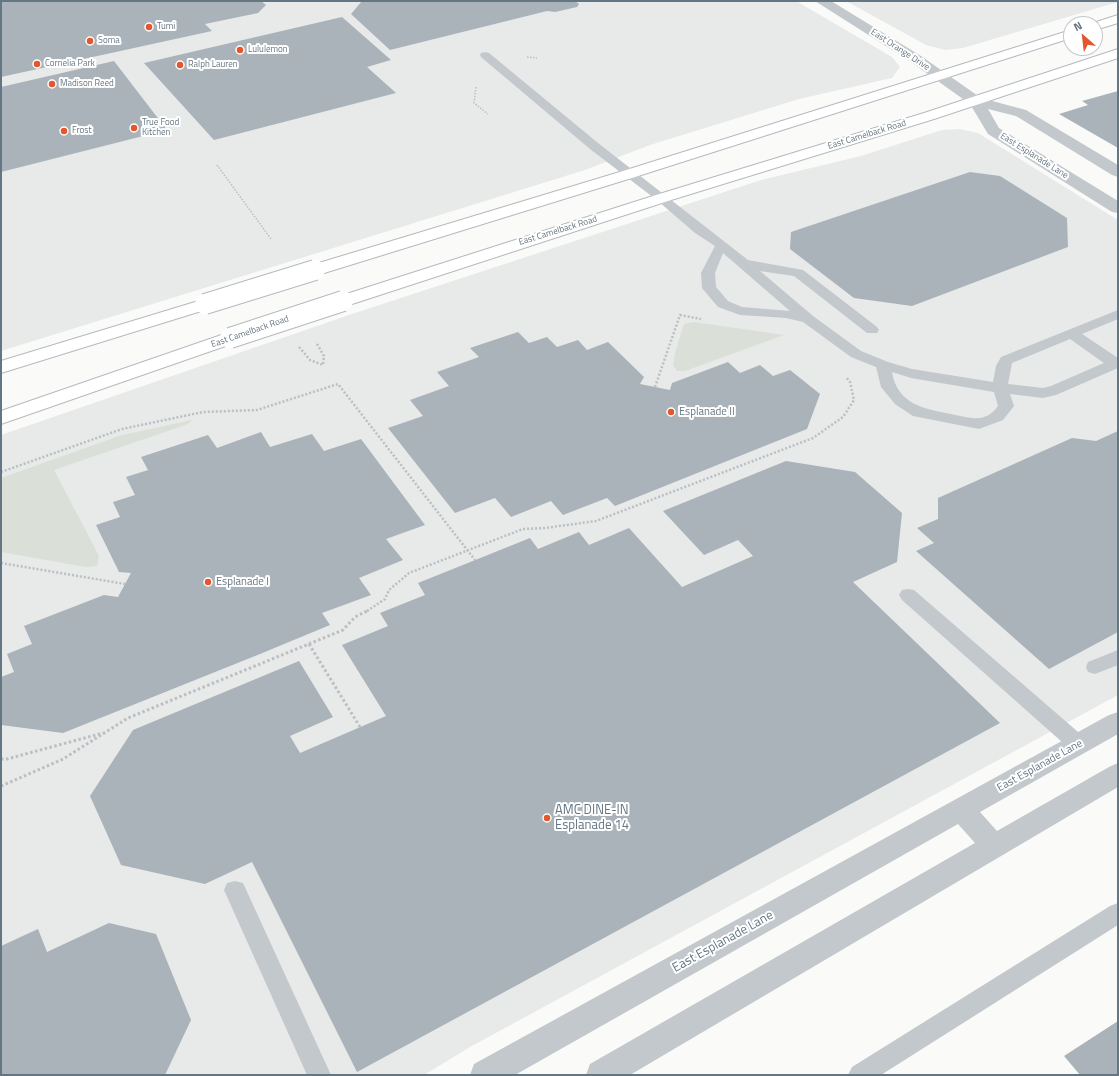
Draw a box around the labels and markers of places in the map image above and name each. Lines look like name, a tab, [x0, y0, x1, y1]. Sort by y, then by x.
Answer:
marker: Tumi	[144, 22, 154, 32]
place label: Tumi	[157, 22, 175, 32]
marker: Soma	[85, 36, 95, 46]
place label: Soma	[98, 36, 120, 46]
marker: Lululemon	[235, 45, 245, 55]
place label: Lululemon	[248, 45, 288, 55]
marker: Cornelia Park	[32, 59, 42, 69]
place label: Cornelia Park	[45, 59, 95, 69]
marker: Ralph Lauren	[175, 60, 185, 70]
place label: Ralph Lauren	[188, 60, 238, 70]
marker: Madison Reed	[47, 79, 57, 89]
place label: Madison Reed	[60, 79, 114, 89]
place label: True Food Kitchen	[142, 118, 179, 139]
marker: True Food Kitchen	[129, 123, 139, 133]
marker: Frost	[59, 126, 69, 136]
place label: Frost	[72, 126, 92, 136]
place label: Esplanade II	[679, 405, 735, 419]
marker: Esplanade II	[666, 407, 676, 417]
place label: Esplanade I	[216, 575, 269, 589]
marker: Esplanade I	[203, 577, 213, 587]
place label: AMC DINE-IN Esplanade 14	[555, 803, 629, 834]
marker: AMC DINE-IN Esplanade 14	[542, 813, 552, 823]

